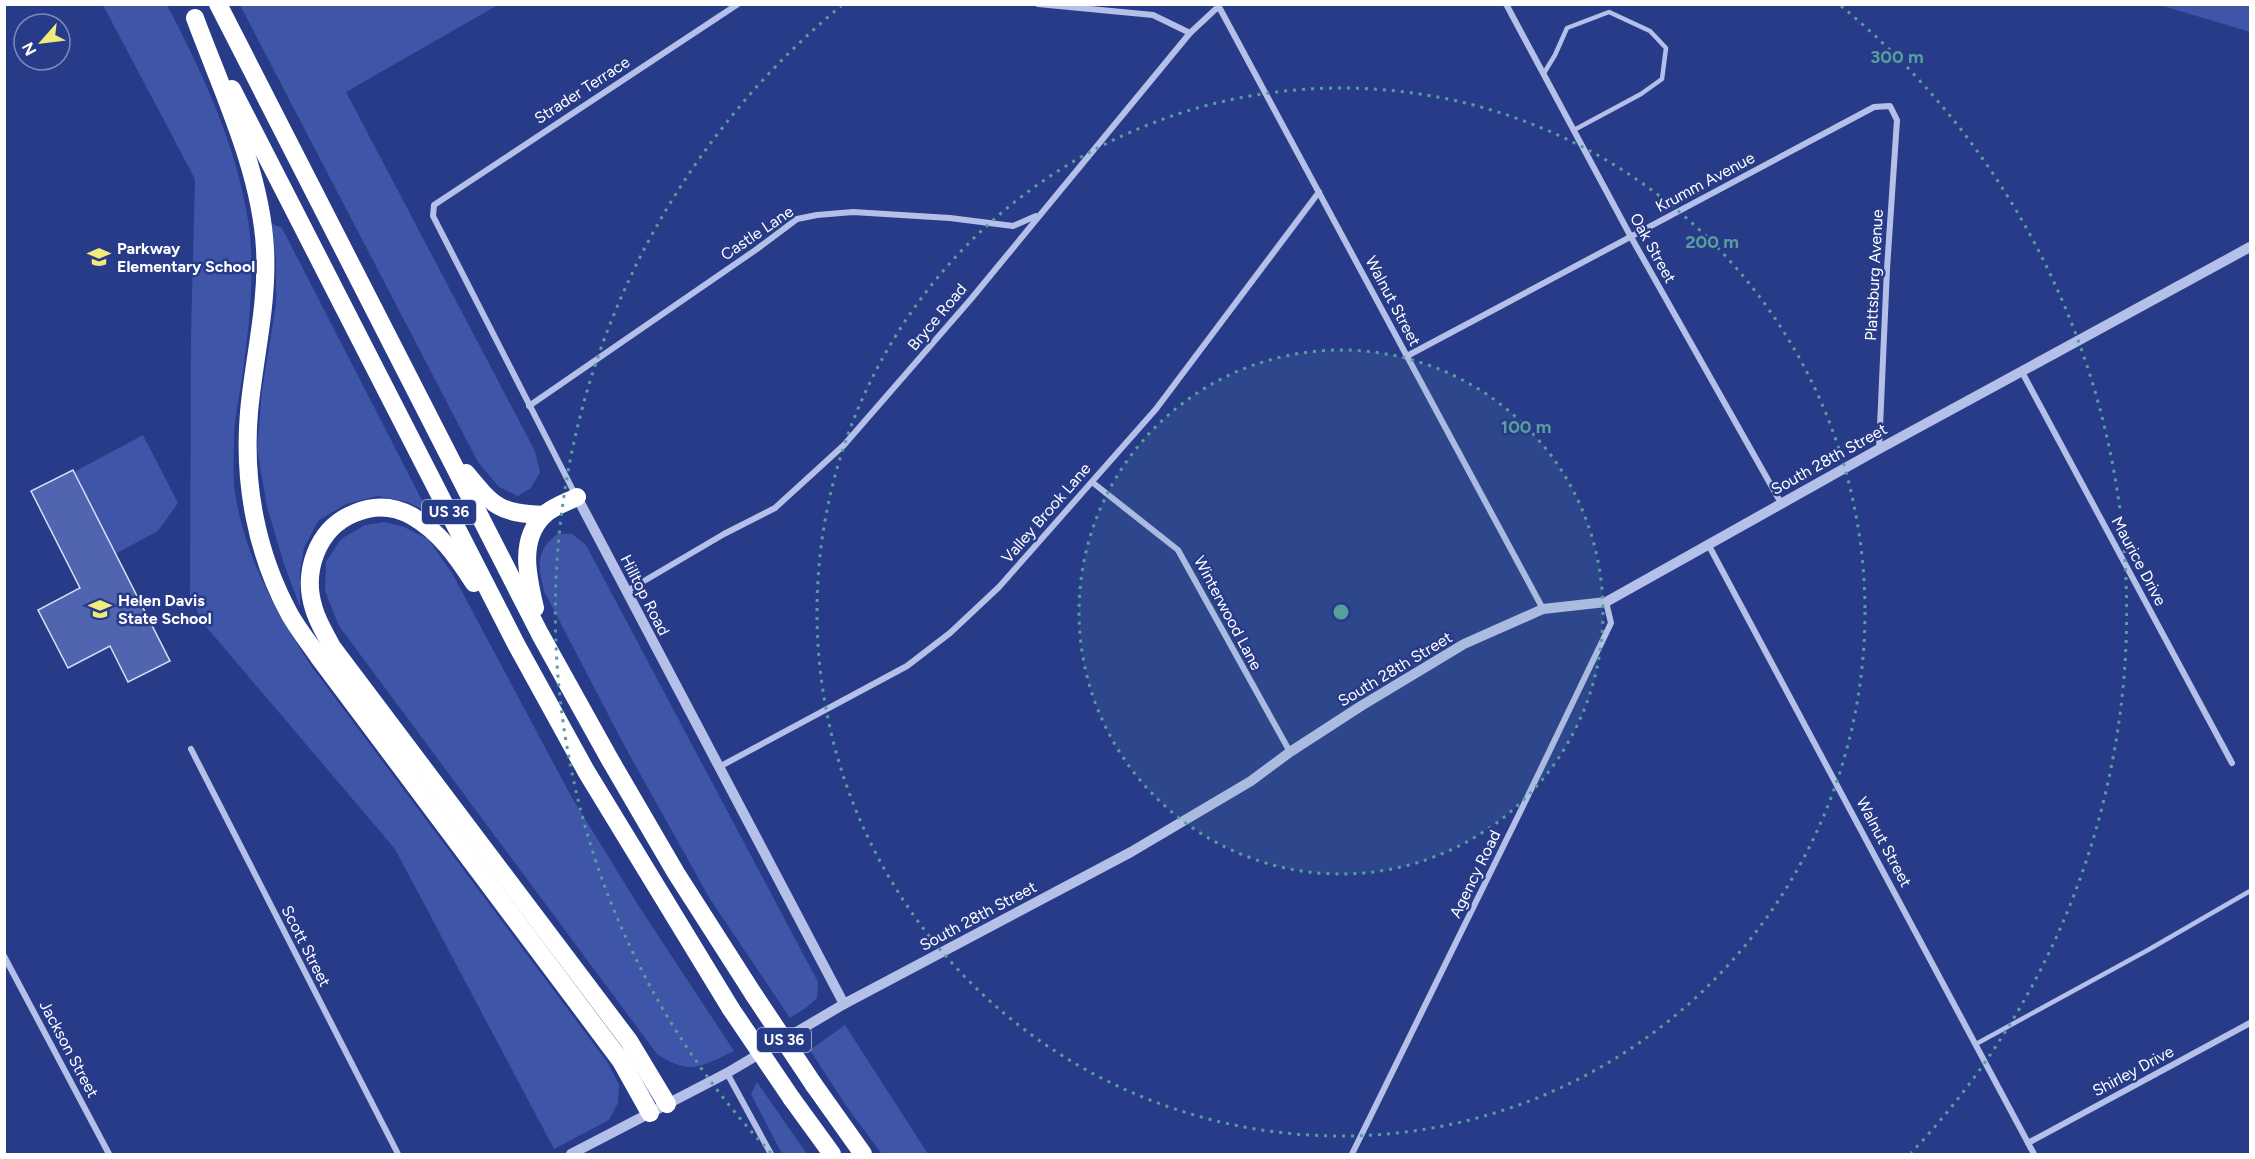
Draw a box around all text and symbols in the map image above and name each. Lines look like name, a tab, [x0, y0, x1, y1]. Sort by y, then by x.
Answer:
north arrow	[12, 12, 72, 72]
text: N	[18, 39, 40, 59]
text: 300 m	[1870, 46, 1924, 68]
street label: Strader Terrace	[531, 52, 633, 128]
street label: Krumm Avenue	[1652, 148, 1758, 216]
street label: Castle Lane	[717, 202, 797, 264]
street label: Plattsburg Avenue	[1861, 209, 1887, 341]
street label: Oak Street	[1626, 210, 1680, 286]
text: 200 m	[1685, 231, 1739, 253]
place label: Parkway Elementary School	[117, 239, 255, 276]
school or university icon: Parkway Elementary School	[86, 244, 112, 270]
street label: Walnut Street	[1361, 253, 1425, 349]
street label: Bryce Road	[903, 280, 971, 354]
text: 100 m	[1501, 416, 1551, 438]
street label: South 28th Street	[1768, 419, 1890, 499]
street label: Valley Brook Lane	[997, 459, 1095, 567]
road number: US 36	[422, 500, 476, 524]
street label: Maurice Drive	[2108, 513, 2171, 609]
street label: Hilltop Road	[616, 551, 674, 639]
street label: Winterwood Lane	[1190, 553, 1266, 674]
place label: Helen Davis State School	[118, 591, 212, 628]
school or university icon: Helen Davis State School	[87, 596, 113, 622]
centre of rings	[1331, 602, 1351, 622]
street label: South 28th Street	[1335, 628, 1455, 710]
street label: Walnut Street	[1852, 794, 1916, 890]
street label: Agency Road	[1446, 827, 1504, 921]
street label: South 28th Street	[916, 877, 1040, 955]
street label: Scott Street	[277, 902, 335, 990]
street label: Jackson Street	[35, 997, 103, 1101]
road number: US 36	[757, 1028, 811, 1052]
street label: Shirley Drive	[2089, 1042, 2177, 1100]

